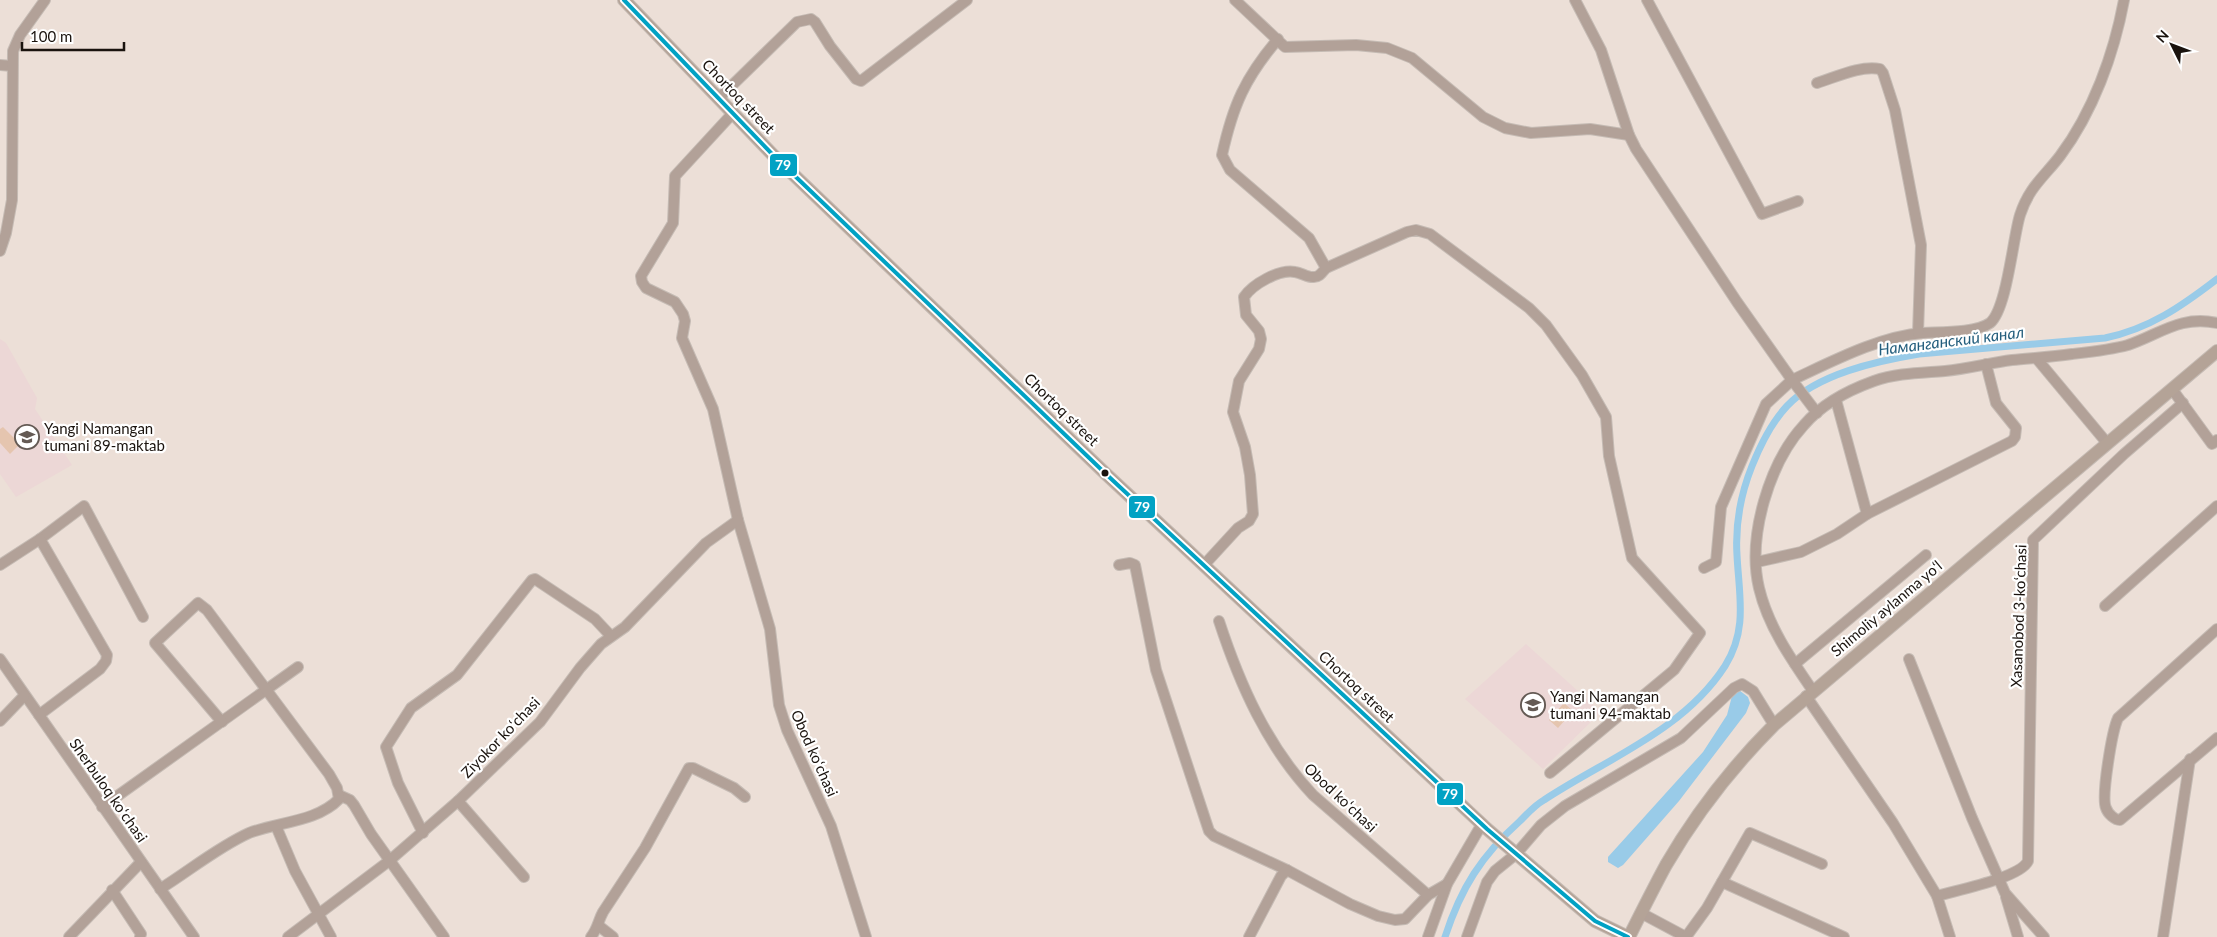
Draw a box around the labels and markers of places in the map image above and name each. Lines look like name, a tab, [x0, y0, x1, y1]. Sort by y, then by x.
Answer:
place label: Yangi Namangan tumani 89-maktab	[44, 419, 165, 454]
school or university icon: Yangi Namangan tumani 89-maktab	[14, 424, 40, 450]
unlabelled marker	[1100, 468, 1110, 478]
place label: Yangi Namangan tumani 94-maktab	[1550, 687, 1671, 722]
school or university icon: Yangi Namangan tumani 94-maktab	[1520, 692, 1546, 718]

